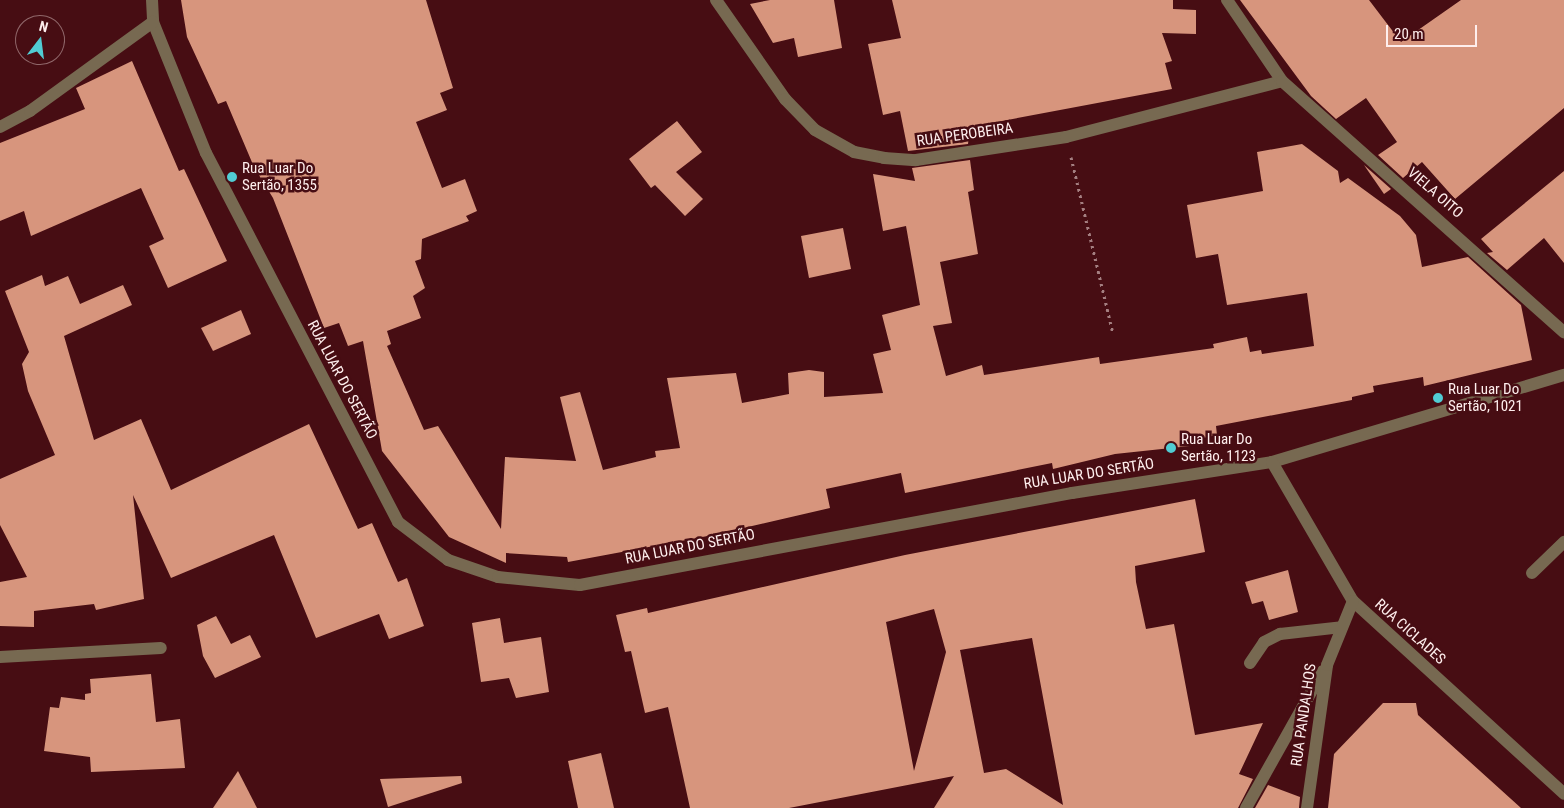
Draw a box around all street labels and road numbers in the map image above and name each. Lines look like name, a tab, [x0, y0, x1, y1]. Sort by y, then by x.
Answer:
street label: RUA PEROBEIRA	[916, 119, 1014, 151]
street label: VIELA OITO	[1403, 164, 1467, 222]
street label: RUA LUAR DO SERTÃO	[303, 318, 381, 442]
street label: RUA LUAR DO SERTÃO	[1022, 455, 1156, 493]
street label: RUA LUAR DO SERTÃO	[624, 526, 756, 568]
street label: RUA CICLADES	[1371, 596, 1449, 668]
street label: RUA PANDALHOS	[1288, 662, 1320, 768]

